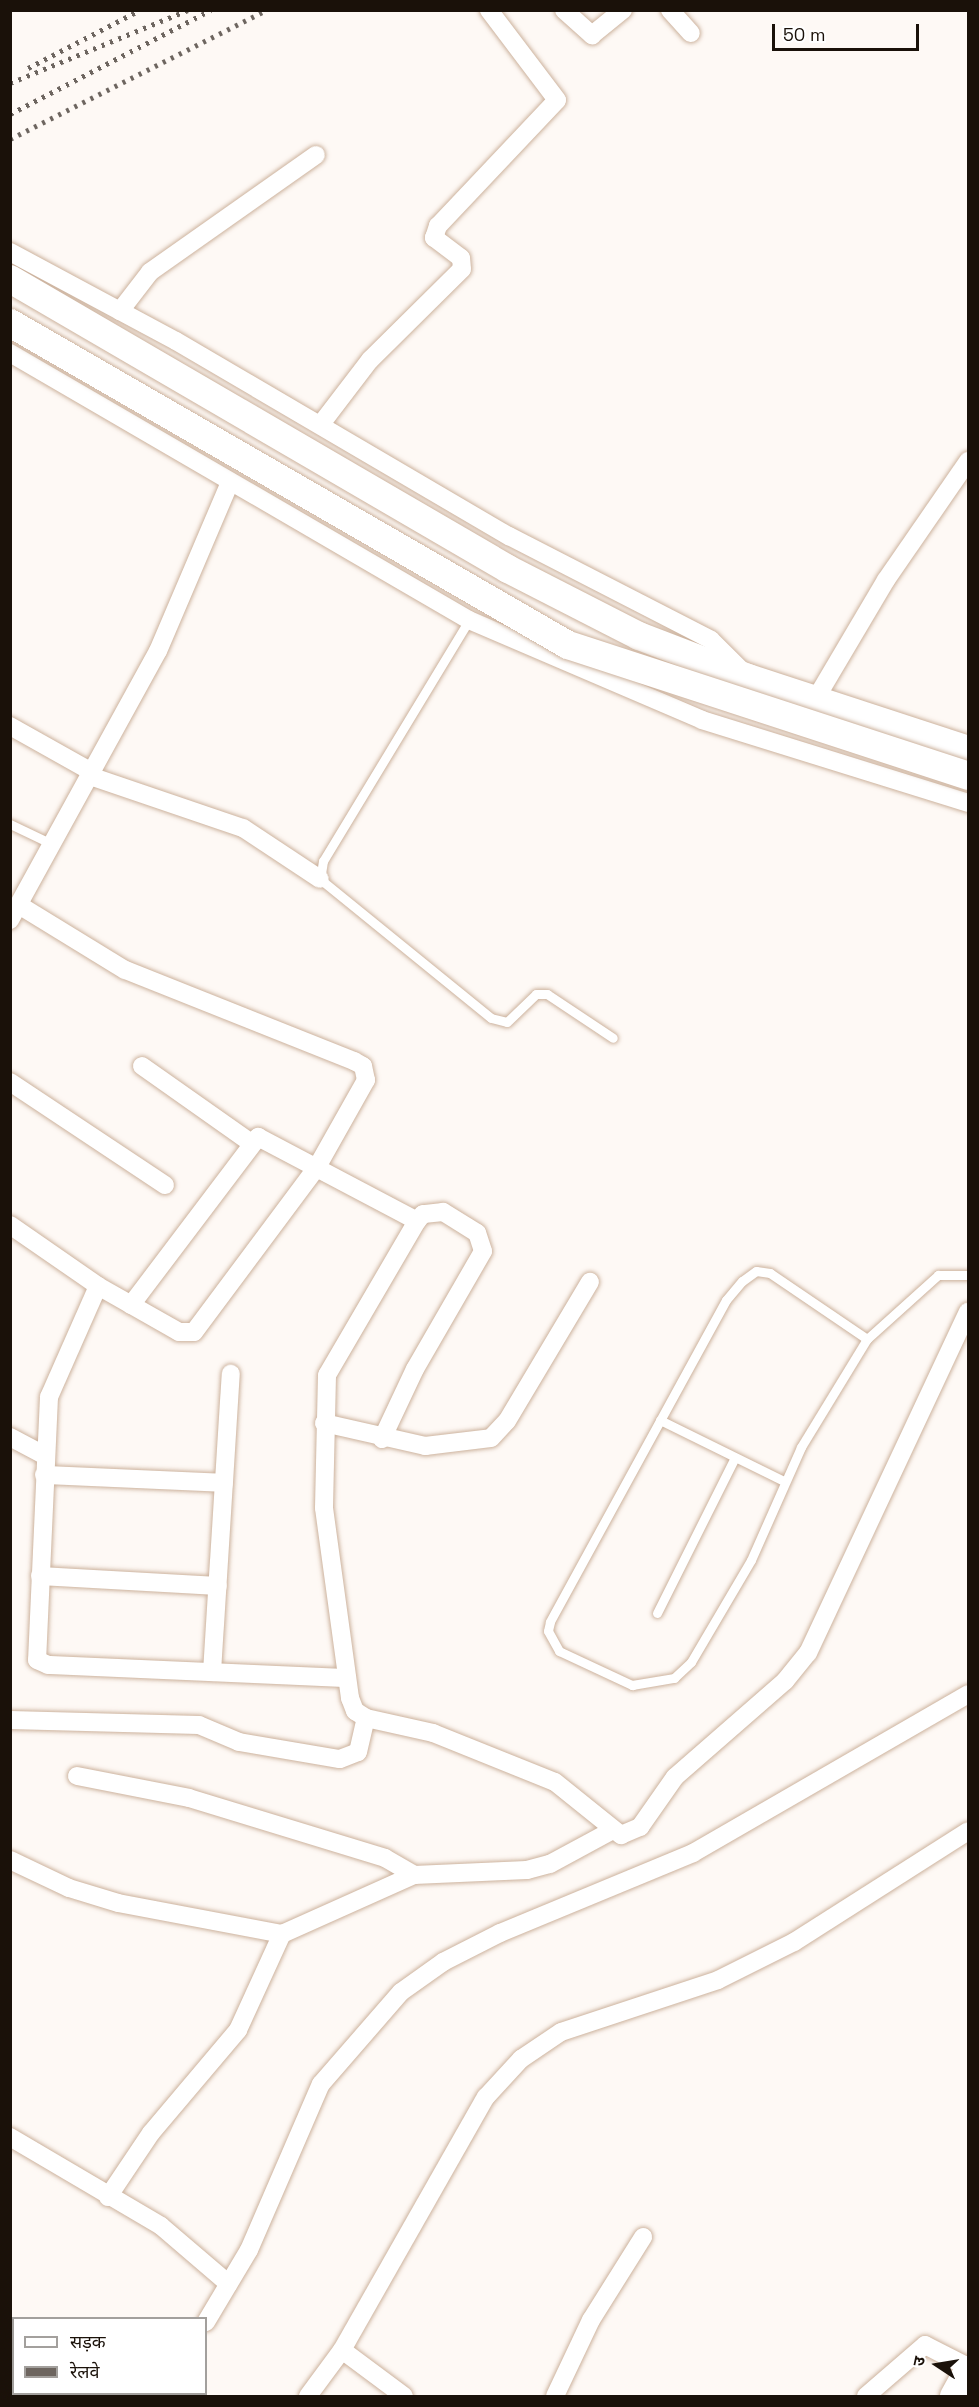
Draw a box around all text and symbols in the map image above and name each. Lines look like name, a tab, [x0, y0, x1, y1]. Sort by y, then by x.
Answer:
scale bar	[775, 12, 922, 50]
text: 50 m	[783, 23, 825, 46]
legend	[12, 2317, 207, 2395]
text: सड़क	[70, 2330, 106, 2353]
north arrow	[907, 2335, 967, 2395]
text: उ	[908, 2354, 930, 2368]
text: रेलवे	[70, 2360, 100, 2383]

